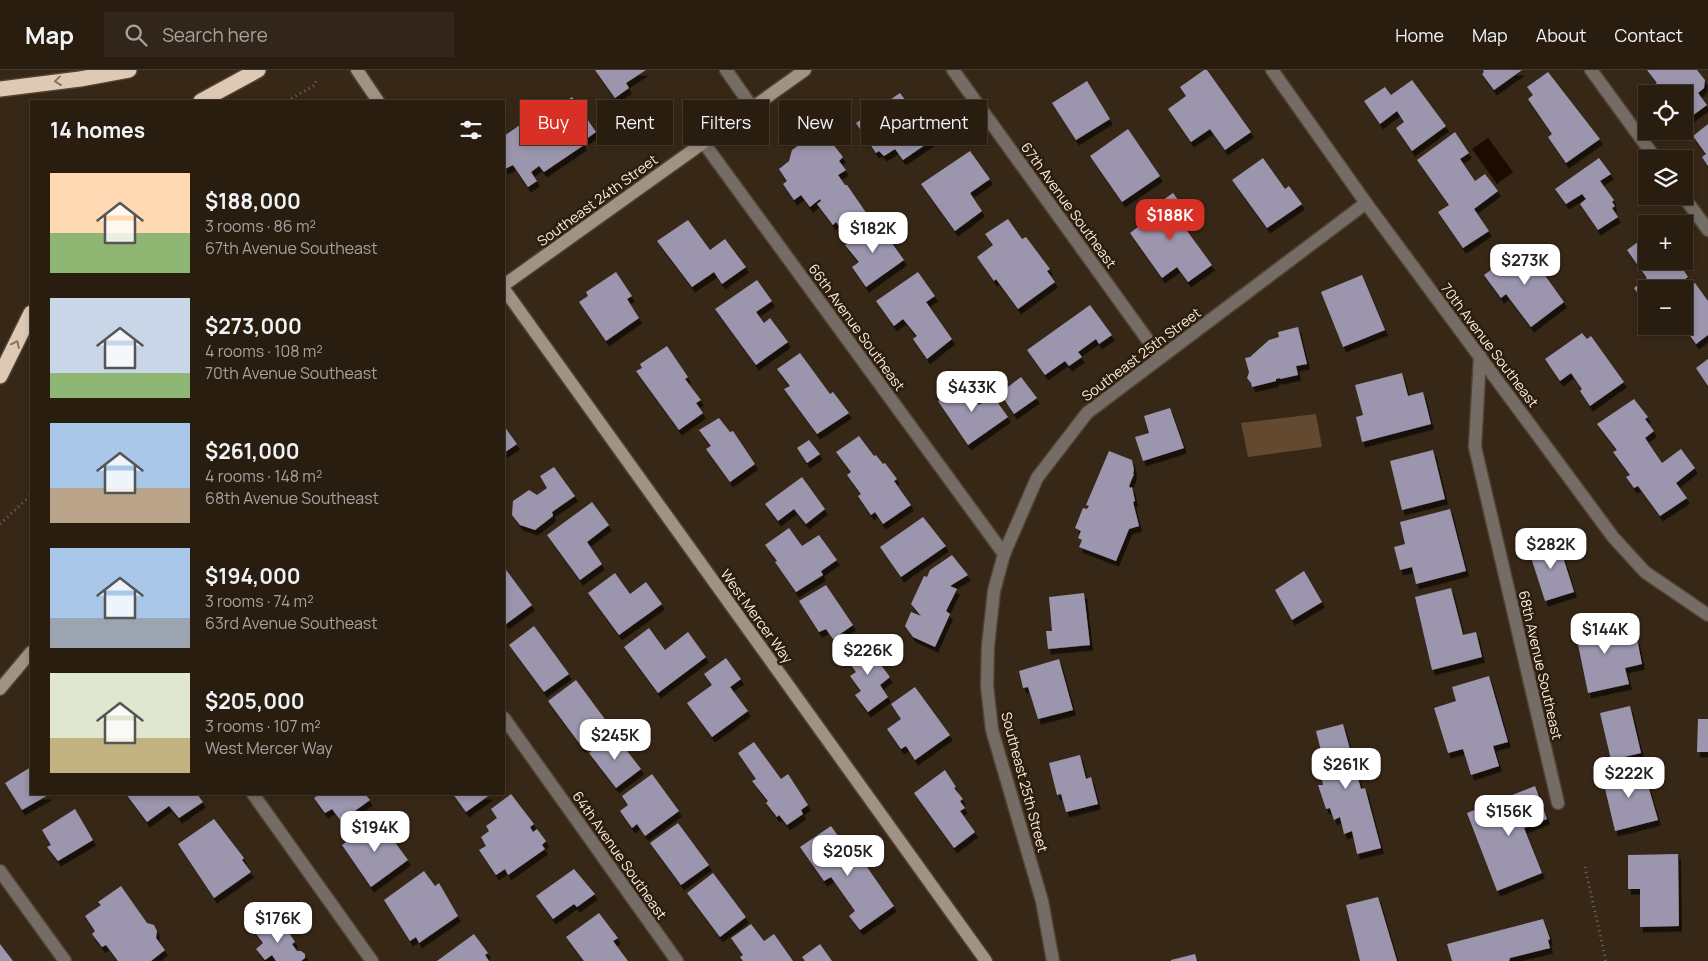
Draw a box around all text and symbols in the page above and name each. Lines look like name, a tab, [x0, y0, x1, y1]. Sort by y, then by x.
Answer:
search box	[104, 12, 454, 57]
text: Map	[25, 18, 74, 51]
icon: search	[122, 21, 150, 49]
text: Search here	[162, 22, 268, 48]
text: Home	[1395, 23, 1444, 47]
text: Map	[1472, 23, 1508, 47]
text: About	[1536, 23, 1586, 47]
text: Contact	[1614, 23, 1683, 47]
one-way arrow	[53, 75, 61, 86]
map controls	[1638, 85, 1693, 335]
button: locate	[1638, 85, 1693, 140]
chip: Buy	[520, 100, 587, 145]
chip: Rent	[597, 100, 673, 145]
chip: Filters	[683, 100, 769, 145]
chip: New	[779, 100, 851, 145]
chip: Apartment	[861, 100, 987, 145]
text: 14 homes	[50, 116, 145, 144]
icon: filters	[457, 116, 485, 144]
street label: 67th Avenue Southeast	[1017, 138, 1121, 272]
street label: Southeast 24th Street	[533, 150, 661, 250]
button: layers	[1638, 150, 1693, 205]
text: $188,000	[205, 187, 301, 215]
icon: home	[90, 193, 150, 253]
pin: $188K	[1135, 198, 1205, 241]
text: $188K	[1146, 204, 1194, 226]
pin: $182K	[838, 212, 908, 254]
text: 3 rooms · 86 m²	[205, 215, 316, 237]
button: +	[1638, 215, 1693, 270]
text: $182K	[850, 217, 896, 239]
text: 67th Avenue Southeast	[205, 237, 378, 259]
pin: $273K	[1490, 244, 1560, 286]
text: $273K	[1501, 249, 1549, 271]
street label: 66th Avenue Southeast	[804, 260, 910, 395]
street label: 70th Avenue Southeast	[1437, 279, 1543, 411]
button: −	[1638, 280, 1693, 335]
street label: Southeast 25th Street	[1078, 303, 1205, 405]
text: $273,000	[205, 312, 302, 340]
icon: home	[90, 318, 150, 378]
one-way arrow	[10, 340, 20, 349]
text: 4 rooms · 108 m²	[205, 340, 323, 362]
text: 70th Avenue Southeast	[205, 362, 378, 384]
pin: $433K	[937, 370, 1007, 413]
text: $433K	[948, 376, 996, 398]
text: $261,000	[205, 437, 300, 465]
icon: home	[90, 443, 150, 503]
text: 4 rooms · 148 m²	[205, 465, 322, 487]
text: 68th Avenue Southeast	[205, 487, 379, 509]
pin: $282K	[1516, 528, 1586, 570]
text: $282K	[1526, 533, 1576, 555]
text: $194,000	[205, 562, 301, 590]
street label: West Mercer Way	[716, 565, 798, 667]
icon: home	[90, 568, 150, 628]
street label: 68th Avenue Southeast	[1515, 589, 1567, 742]
text: 3 rooms · 74 m²	[205, 590, 314, 612]
text: 63rd Avenue Southeast	[205, 612, 378, 634]
pin: $144K	[1570, 612, 1640, 655]
text: $144K	[1582, 618, 1628, 640]
pin: $226K	[833, 634, 903, 676]
text: $226K	[843, 639, 893, 661]
text: $205,000	[205, 687, 305, 715]
icon: home	[90, 693, 150, 753]
street label: Southeast 25th Street	[997, 710, 1053, 855]
text: 3 rooms · 107 m²	[205, 715, 321, 737]
pin: $245K	[580, 718, 650, 761]
text: $245K	[591, 724, 639, 746]
text: West Mercer Way	[205, 737, 333, 759]
pin: $261K	[1311, 748, 1381, 790]
text: $261K	[1323, 753, 1369, 775]
pin: $222K	[1594, 756, 1664, 799]
text: $222K	[1605, 762, 1653, 784]
street label: 64th Avenue Southeast	[569, 787, 672, 923]
pin: $156K	[1474, 794, 1544, 837]
text: $156K	[1486, 800, 1532, 822]
pin: $194K	[340, 810, 410, 853]
text: $194K	[351, 816, 399, 838]
pin: $205K	[813, 834, 883, 877]
text: $205K	[823, 840, 873, 862]
pin: $176K	[243, 902, 313, 944]
text: $176K	[255, 907, 301, 929]

